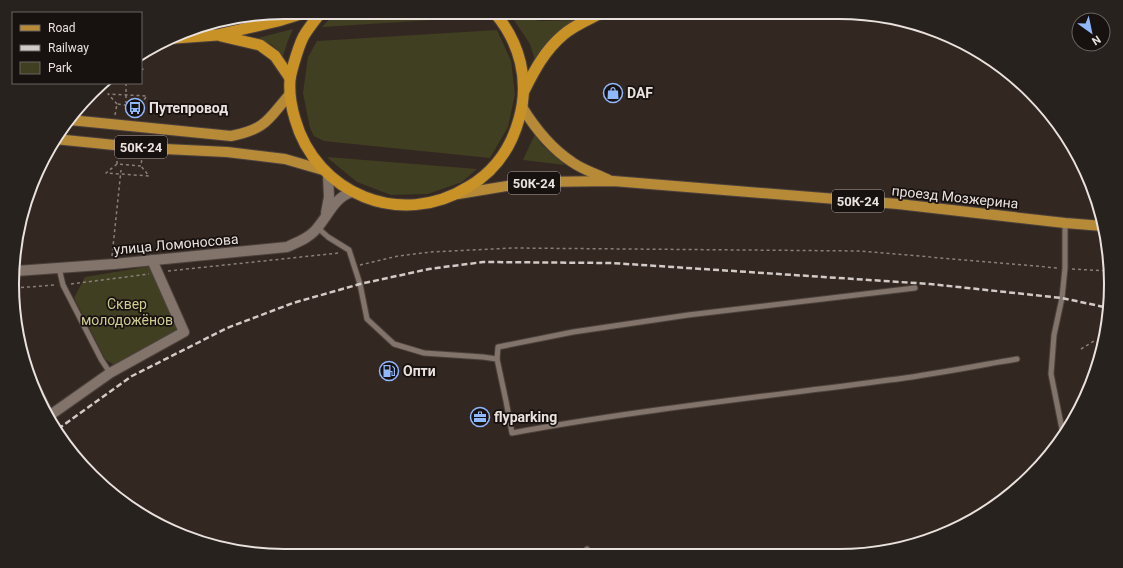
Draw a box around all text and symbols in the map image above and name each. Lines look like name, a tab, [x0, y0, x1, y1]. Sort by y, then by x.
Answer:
legend	[12, 12, 142, 84]
north arrow	[1071, 12, 1111, 52]
text: Road	[48, 21, 76, 35]
text: N	[1089, 32, 1103, 48]
text: Railway	[48, 41, 89, 55]
text: Park	[48, 61, 73, 75]
shop icon: DAF	[602, 82, 624, 104]
place label: DAF	[627, 85, 653, 101]
bus stop icon: Путепровод	[124, 97, 146, 119]
place label: Путепровод	[149, 100, 228, 116]
road number: 50К-24	[115, 136, 167, 158]
road number: 50К-24	[508, 172, 560, 194]
street label: проезд Мозжерина	[891, 182, 1019, 212]
road number: 50К-24	[832, 190, 884, 212]
street label: улица Ломоносова	[113, 231, 239, 257]
park label: Сквер молодожёнов	[81, 296, 173, 328]
fuel station icon: Опти	[378, 360, 400, 382]
place label: Опти	[403, 363, 436, 379]
office icon: flyparking	[469, 406, 491, 428]
place label: flyparking	[494, 409, 557, 425]

